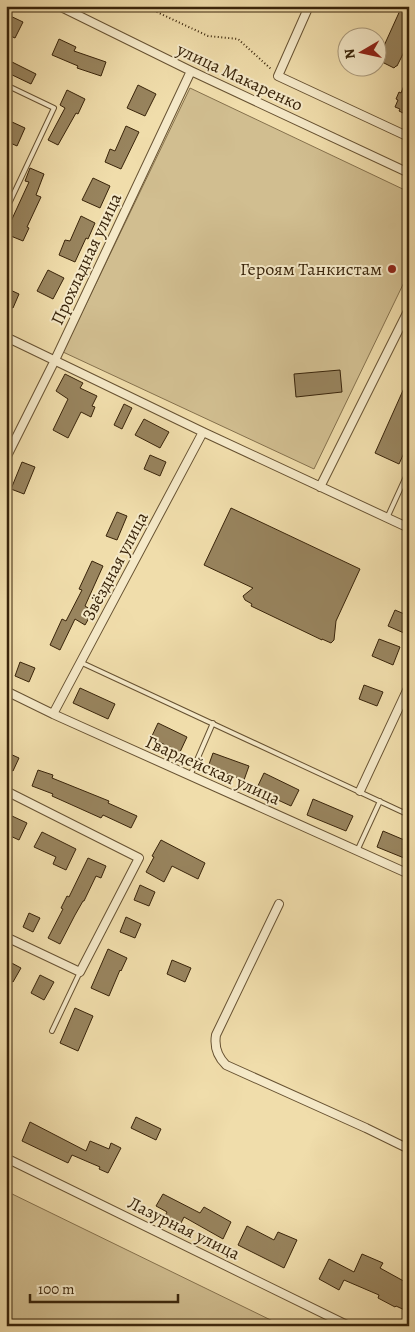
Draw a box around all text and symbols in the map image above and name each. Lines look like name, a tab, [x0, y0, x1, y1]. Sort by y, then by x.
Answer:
north arrow	[338, 28, 388, 78]
street label: улица Макаренко	[172, 37, 307, 117]
text: N	[339, 47, 360, 60]
street label: Прохладная улица	[45, 189, 127, 329]
place label: Героям Танкистам	[240, 257, 382, 281]
marker: Героям Танкистам	[386, 263, 398, 275]
street label: Звёздная улица	[76, 507, 154, 624]
street label: Гвардейская улица	[142, 729, 285, 811]
street label: Лазурная улица	[124, 1190, 245, 1266]
scale bar	[30, 1272, 178, 1304]
text: 100 m	[38, 1279, 75, 1299]

